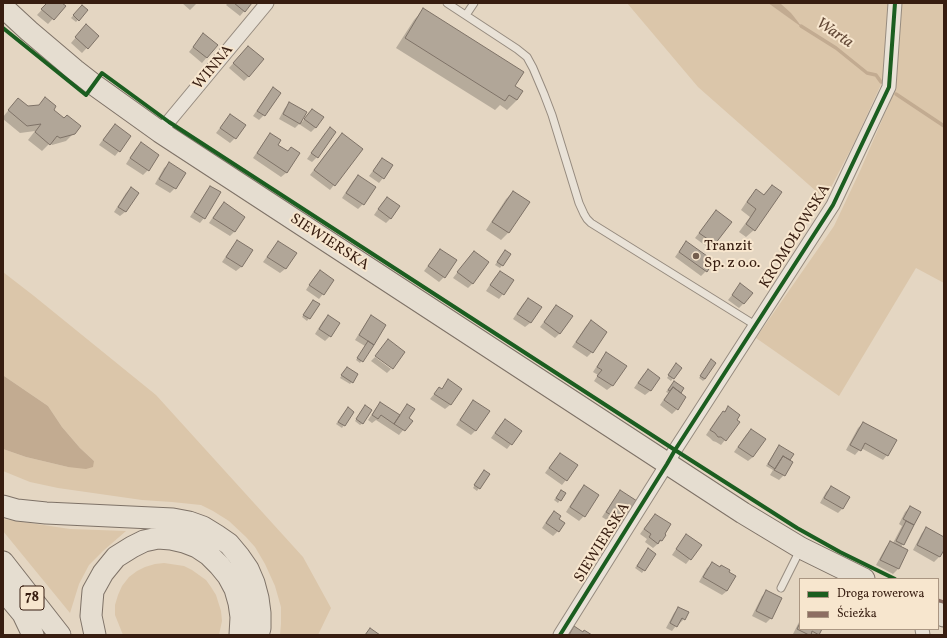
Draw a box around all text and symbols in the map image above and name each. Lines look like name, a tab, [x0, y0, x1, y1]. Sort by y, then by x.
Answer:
water label: Warta	[812, 15, 856, 53]
street label: WINNA	[190, 42, 238, 94]
street label: KROMOŁOWSKA	[757, 182, 835, 292]
street label: SIEWIERSKA	[286, 211, 372, 275]
place label: Tranzit Sp. z o.o.	[704, 238, 760, 273]
marker: Tranzit Sp. z o.o.	[691, 251, 701, 261]
street label: SIEWIERSKA	[571, 500, 635, 586]
legend	[799, 578, 939, 630]
road number: 78	[20, 586, 44, 610]
text: Droga rowerowa	[837, 586, 924, 602]
text: Ścieżka	[837, 606, 877, 622]

